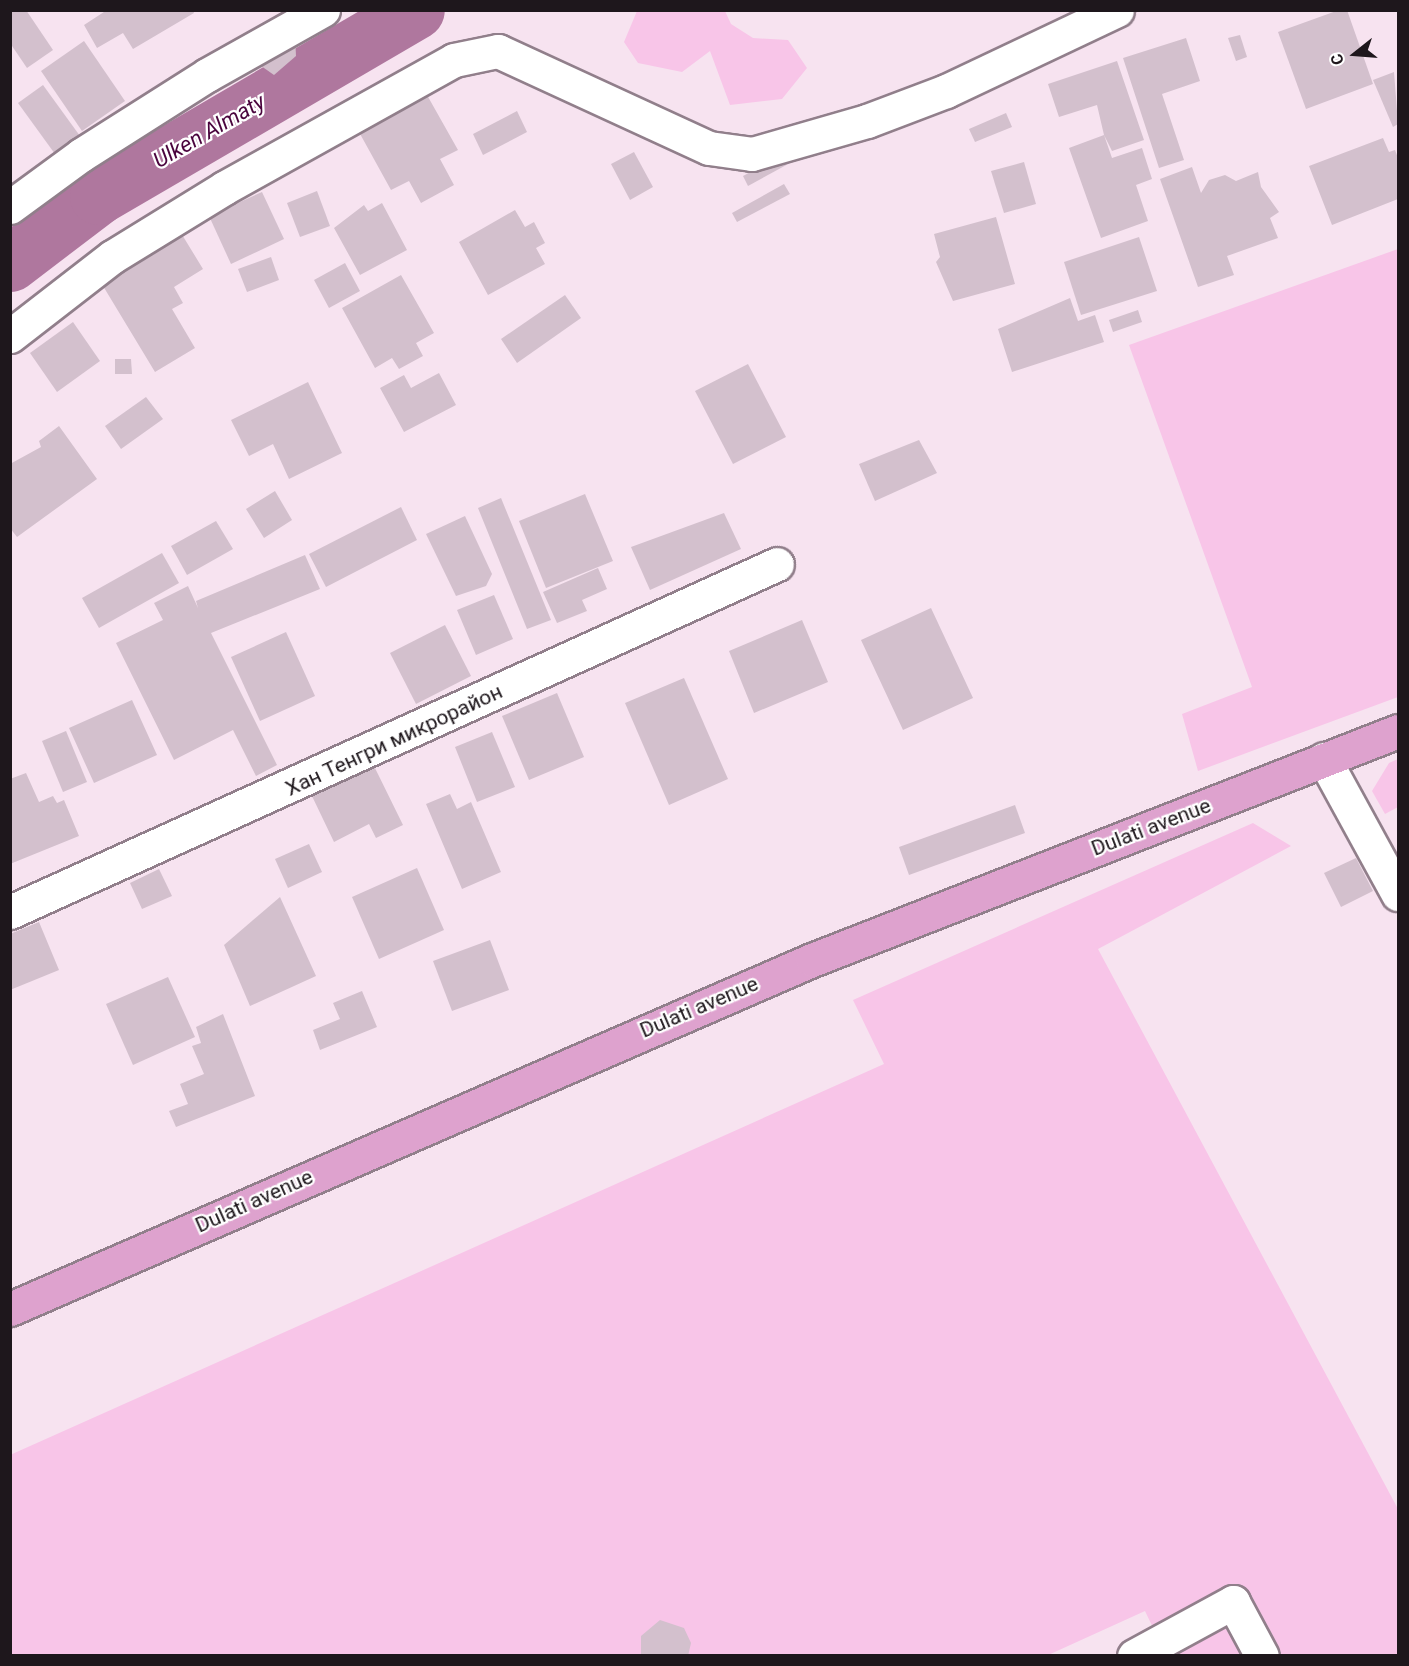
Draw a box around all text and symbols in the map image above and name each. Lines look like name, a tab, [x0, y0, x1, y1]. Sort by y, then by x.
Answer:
north arrow	[1325, 24, 1385, 84]
text: С	[1327, 52, 1348, 67]
water label: Ulken Almaty	[148, 88, 270, 174]
street label: Хан Тенгри микрорайон	[281, 679, 507, 801]
street label: Dulati avenue	[1088, 793, 1214, 861]
street label: Dulati avenue	[636, 971, 762, 1043]
street label: Dulati avenue	[191, 1164, 317, 1238]

